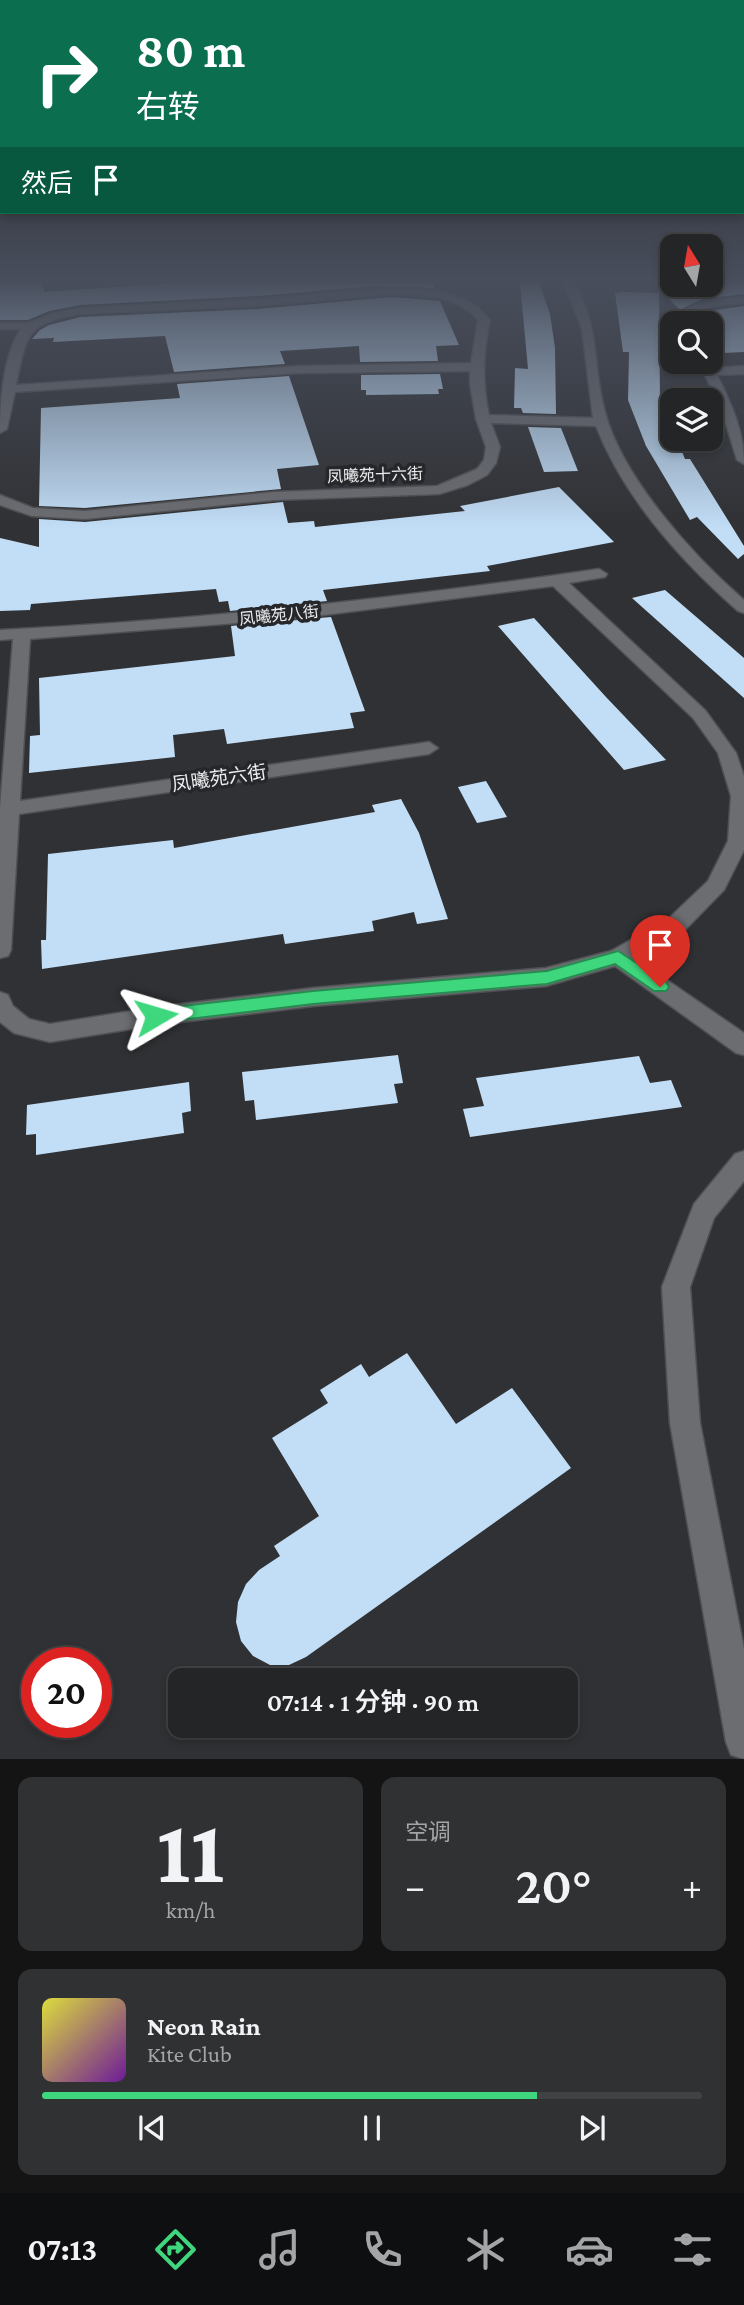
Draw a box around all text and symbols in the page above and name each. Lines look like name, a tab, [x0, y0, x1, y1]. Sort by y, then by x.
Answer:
text: 80 m	[136, 23, 245, 78]
icon: right	[21, 28, 112, 119]
text: 右转	[136, 89, 200, 125]
icon: arrive	[87, 161, 125, 199]
text: 然后	[21, 169, 73, 198]
north arrow	[660, 234, 723, 298]
map controls	[660, 234, 723, 451]
button: search	[660, 311, 723, 374]
button: layers	[660, 388, 723, 451]
street label: 凤曦苑十六街	[327, 465, 423, 485]
street label: 凤曦苑八街	[238, 602, 320, 628]
street label: 凤曦苑六街	[170, 761, 268, 795]
pin	[630, 915, 690, 987]
icon: arrive	[641, 926, 679, 964]
position arrow	[119, 979, 193, 1053]
speed limit sign: 20	[21, 1647, 112, 1738]
text: 07:14 · 1 分钟 · 90 m	[267, 1688, 479, 1717]
text: 11	[156, 1800, 225, 1902]
text: 空调	[405, 1819, 451, 1845]
text: 20°	[515, 1856, 592, 1914]
text: −	[405, 1865, 425, 1907]
text: +	[682, 1865, 702, 1907]
text: km/h	[166, 1897, 215, 1923]
text: Neon Rain	[147, 2012, 261, 2041]
text: Kite Club	[147, 2041, 232, 2067]
icon: previous	[133, 2109, 171, 2147]
icon: pause	[353, 2109, 391, 2147]
icon: next	[573, 2109, 611, 2147]
icon: directions	[151, 2225, 200, 2274]
icon: music	[255, 2225, 304, 2274]
icon: phone	[358, 2225, 407, 2274]
icon: climate	[461, 2225, 510, 2274]
icon: car	[565, 2225, 614, 2274]
icon: filters	[668, 2225, 717, 2274]
text: 07:13	[27, 2231, 97, 2267]

